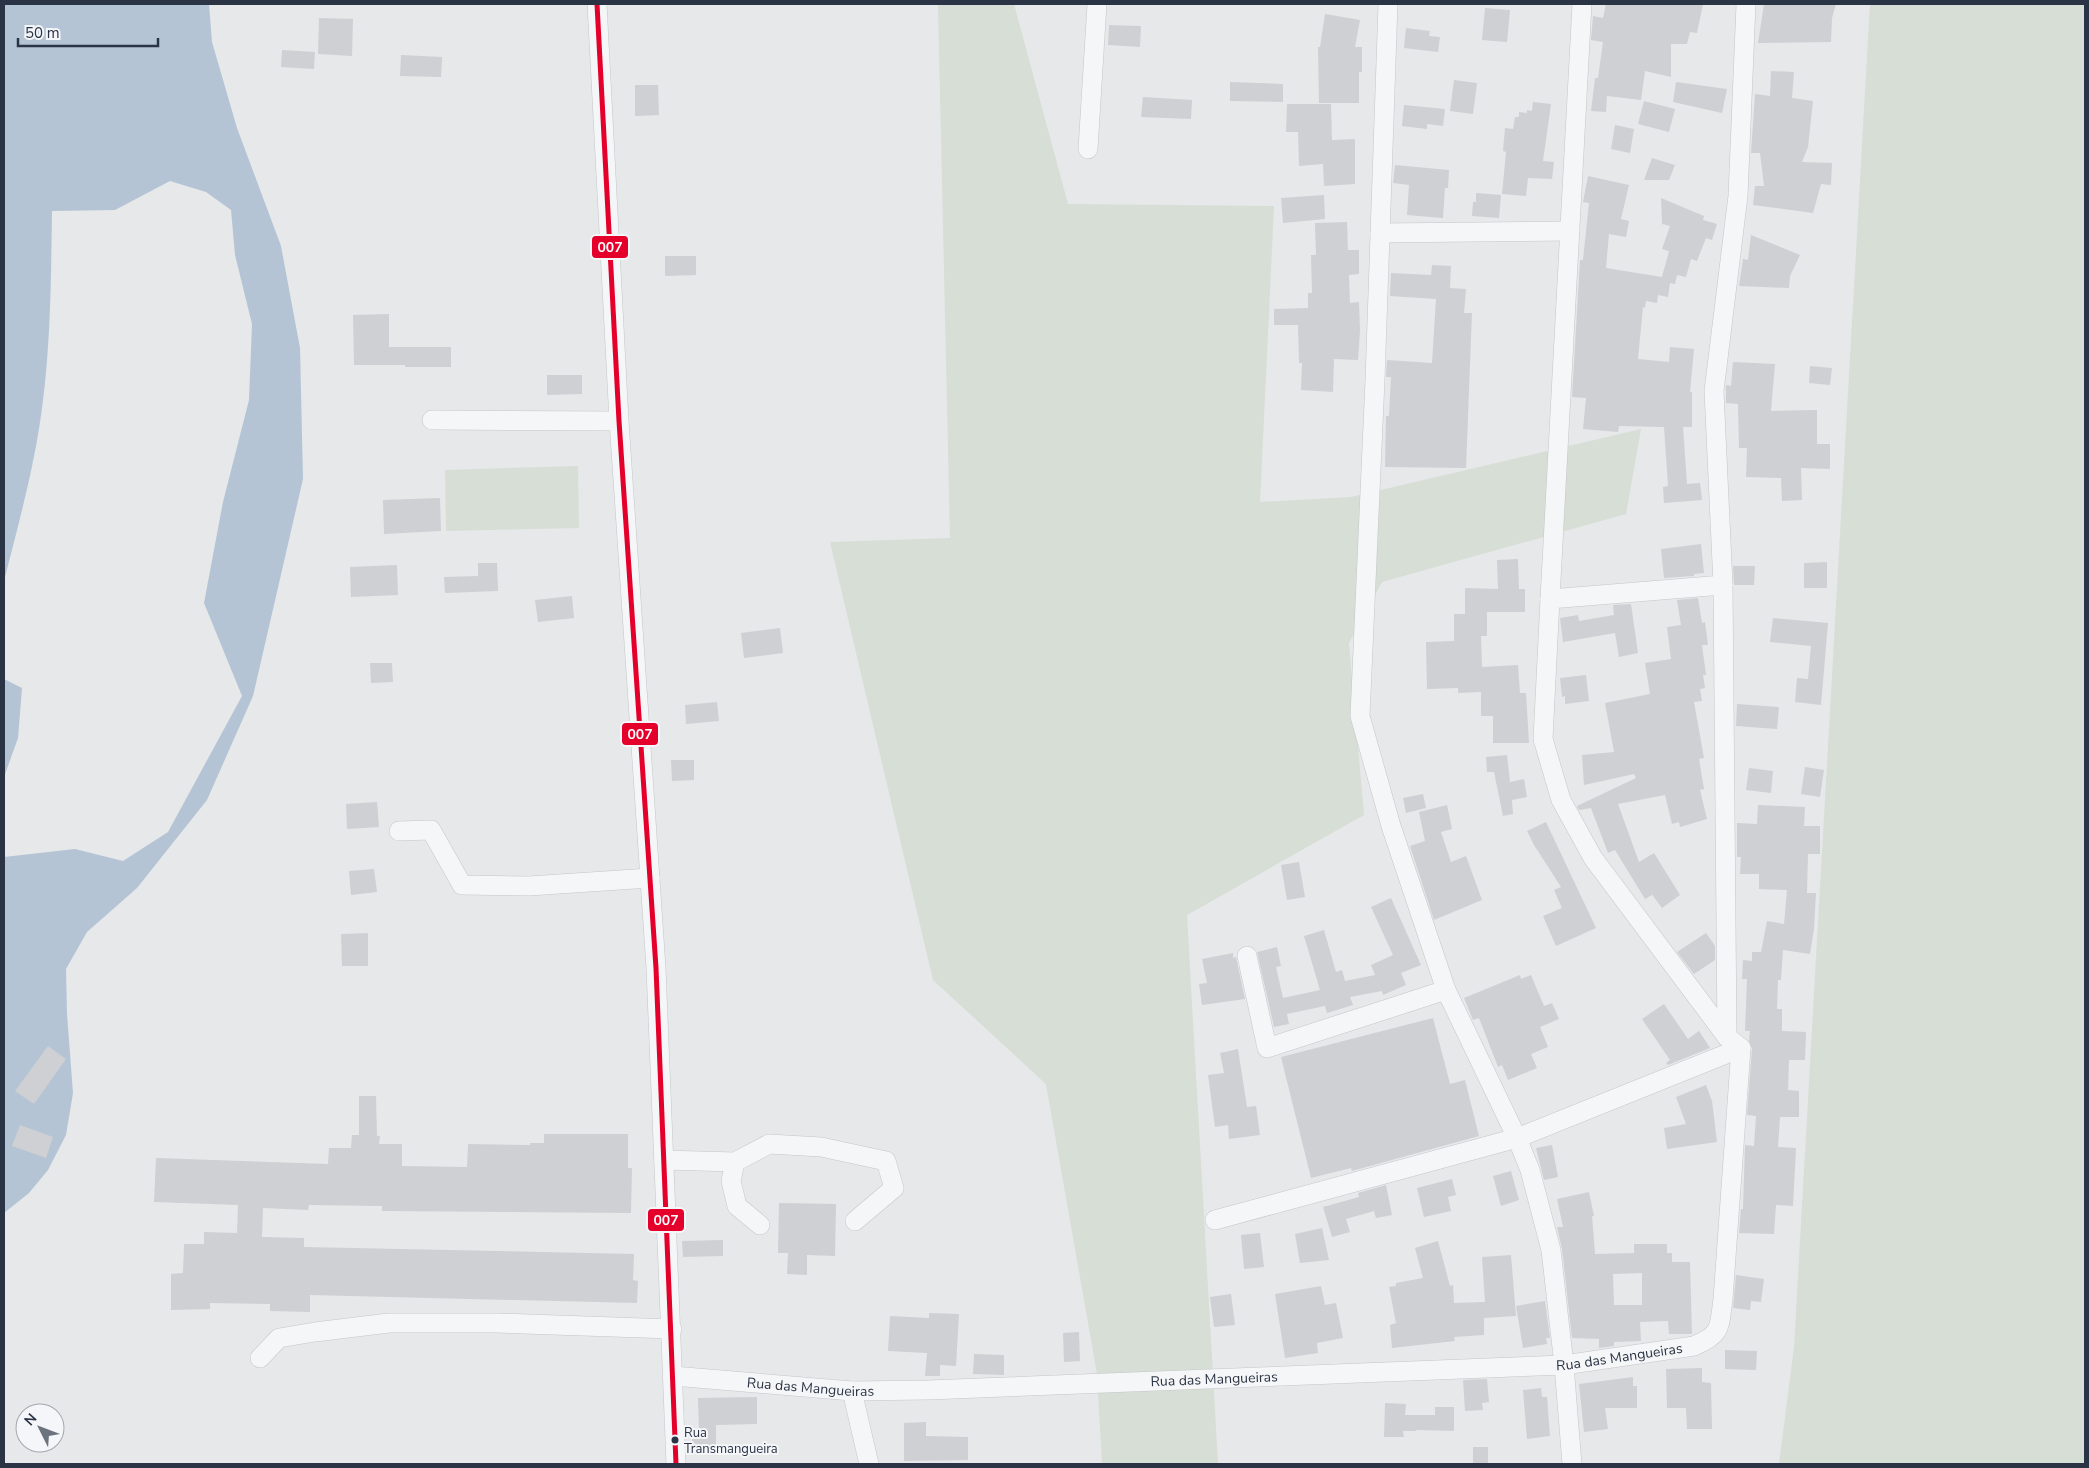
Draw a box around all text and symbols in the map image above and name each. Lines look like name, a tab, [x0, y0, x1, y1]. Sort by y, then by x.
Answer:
scale bar	[18, 15, 158, 47]
text: 50 m	[25, 23, 60, 43]
line badge: 007	[591, 235, 629, 259]
text: 007	[597, 238, 623, 257]
line badge: 007	[621, 722, 659, 746]
text: 007	[627, 725, 653, 744]
line badge: 007	[647, 1208, 685, 1232]
text: 007	[653, 1211, 679, 1230]
street label: Rua das Mangueiras	[1556, 1338, 1684, 1375]
street label: Rua das Mangueiras	[1150, 1367, 1278, 1391]
street label: Rua das Mangueiras	[746, 1373, 874, 1401]
north arrow	[15, 1403, 65, 1453]
text: N	[20, 1409, 41, 1430]
place label: Rua Transmangueira	[684, 1424, 778, 1458]
marker: Rua Transmangueira	[670, 1435, 680, 1445]

